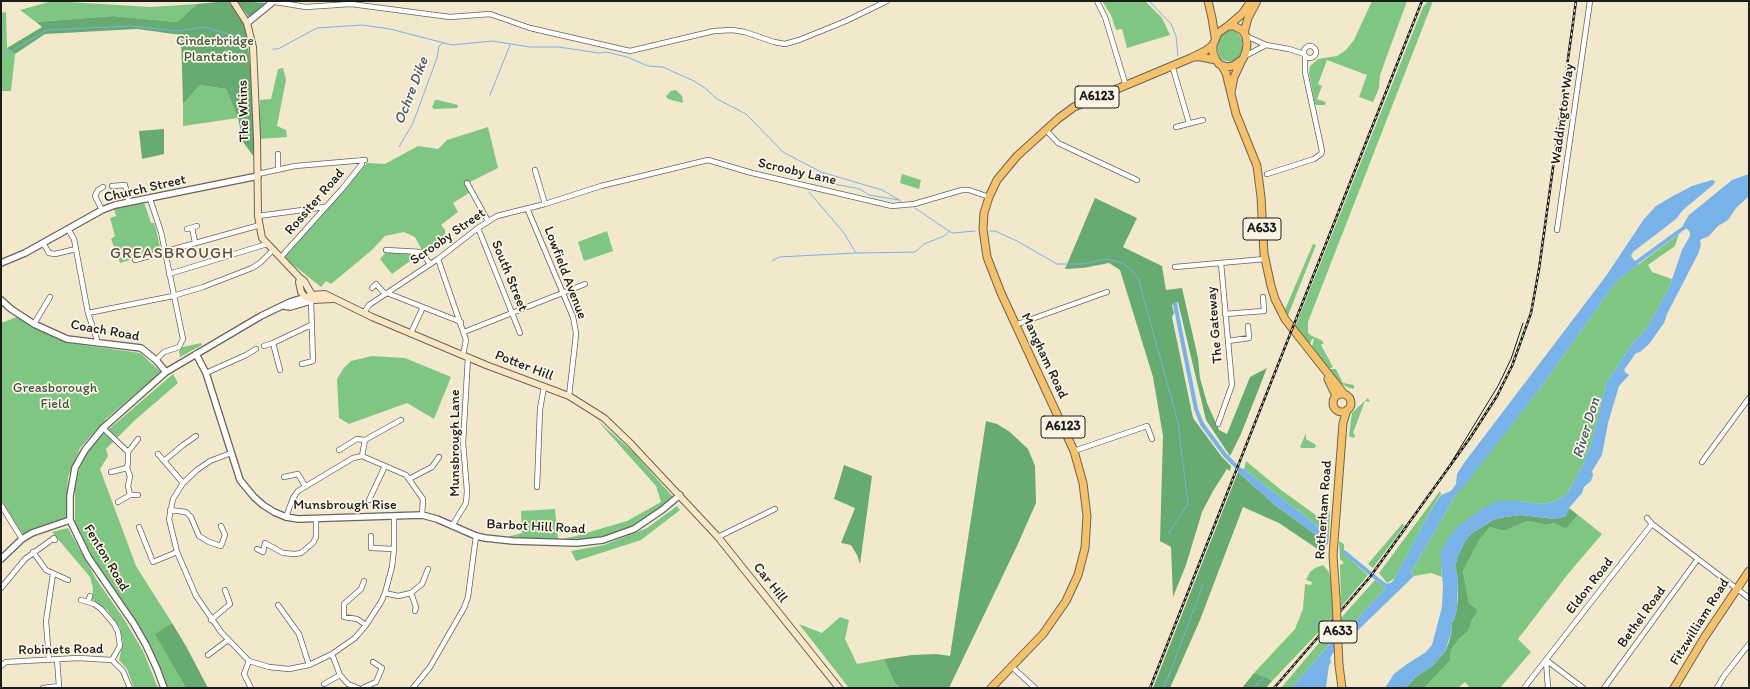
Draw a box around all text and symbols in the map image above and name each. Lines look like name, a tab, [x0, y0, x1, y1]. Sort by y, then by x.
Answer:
park label: Cinderbridge Plantation	[176, 33, 254, 66]
water label: Ochre Dike	[391, 55, 433, 127]
street label: Waddington Way	[1548, 63, 1578, 165]
street label: The Whins	[235, 80, 253, 142]
road number: A6123	[1075, 86, 1119, 108]
street label: Scrooby Lane	[756, 155, 838, 189]
street label: Rossiter Road	[282, 165, 348, 239]
street label: Church Street	[102, 171, 188, 207]
street label: Scrooby Street	[407, 205, 489, 269]
road number: A633	[1243, 218, 1281, 240]
street label: Lowfield Avenue	[540, 224, 590, 322]
street label: South Street	[487, 238, 531, 314]
district label: GREASBROUGH	[110, 244, 234, 264]
street label: The Gateway	[1203, 286, 1227, 364]
street label: Mangham Road	[1017, 310, 1071, 402]
street label: Coach Road	[69, 317, 141, 345]
street label: Potter Hill	[492, 347, 556, 385]
park label: Greasborough Field	[13, 380, 97, 412]
street label: Munsbrough Lane	[447, 389, 463, 497]
water label: River Don	[1569, 396, 1605, 460]
road number: A6123	[1041, 416, 1085, 438]
street label: Rotherham Road	[1312, 460, 1336, 560]
street label: Munsbrough Rise	[293, 497, 397, 513]
street label: Barbot Hill Road	[486, 516, 586, 538]
street label: Fenton Road	[80, 522, 132, 594]
street label: Eldon Road	[1563, 554, 1617, 618]
street label: Car Hill	[749, 560, 791, 606]
street label: Fitzwilliam Road	[1667, 575, 1733, 669]
street label: Bethel Road	[1614, 583, 1670, 651]
road number: A633	[1319, 621, 1357, 643]
street label: Robinets Road	[18, 641, 104, 659]

